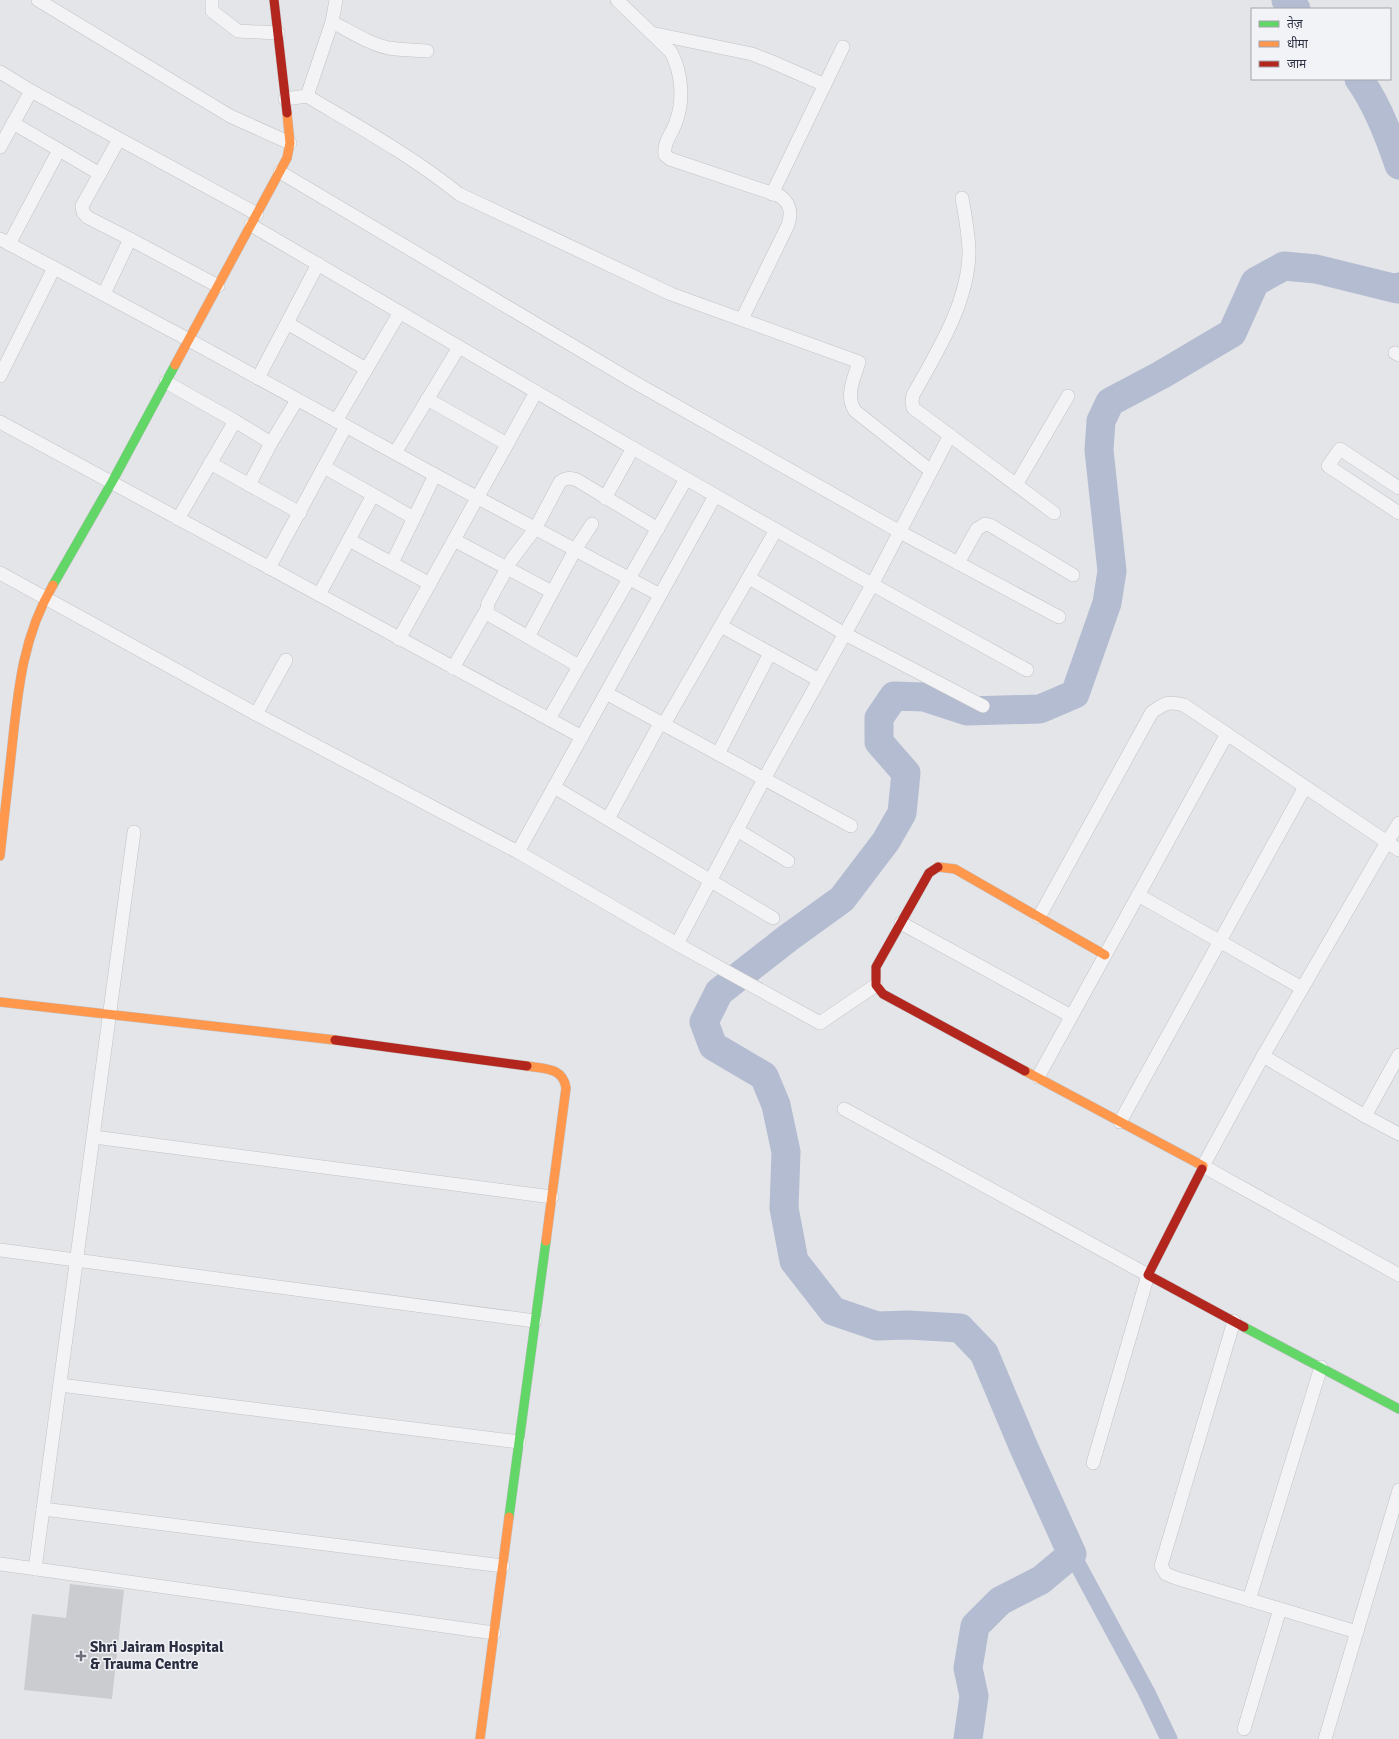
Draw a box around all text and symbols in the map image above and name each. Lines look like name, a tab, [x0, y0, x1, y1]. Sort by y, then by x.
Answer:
legend	[1251, 8, 1391, 80]
text: तेज़	[1287, 16, 1304, 32]
text: धीमा	[1287, 36, 1309, 52]
text: जाम	[1287, 57, 1307, 72]
place label: Shri Jairam Hospital & Trauma Centre	[90, 1638, 224, 1673]
marker: Shri Jairam Hospital & Trauma Centre	[75, 1650, 87, 1662]

